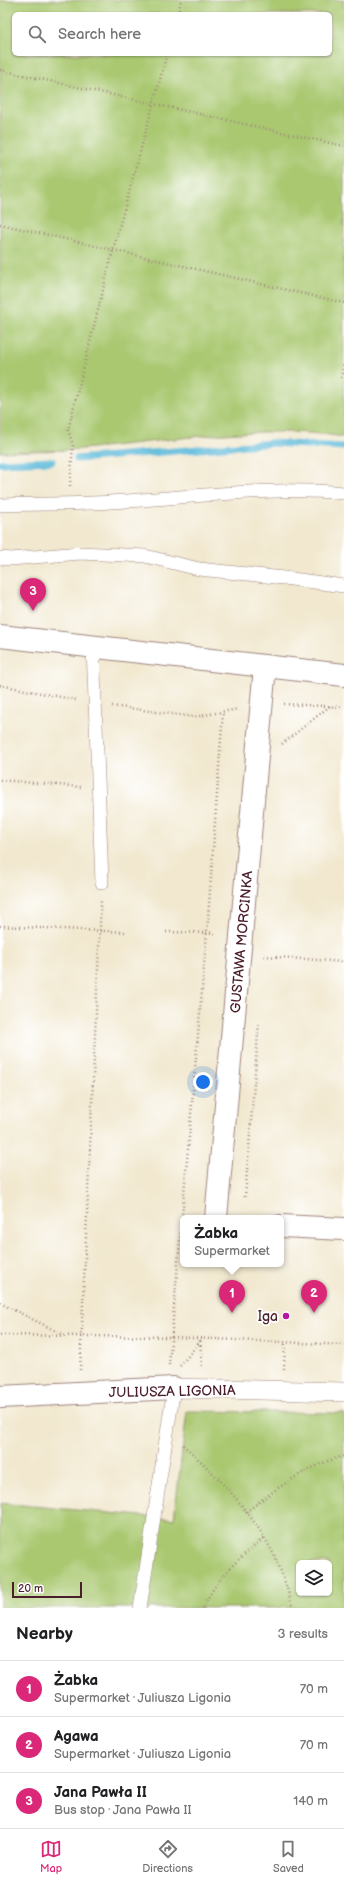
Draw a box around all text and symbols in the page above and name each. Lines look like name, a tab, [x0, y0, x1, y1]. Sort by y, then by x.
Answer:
search box	[12, 12, 332, 56]
icon: search	[26, 23, 48, 45]
text: Search here	[58, 25, 141, 44]
pin: 3	[20, 578, 46, 611]
street label: GUSTAWA MORCINKA	[227, 870, 256, 1014]
your location	[193, 1072, 213, 1092]
popup	[180, 1215, 284, 1267]
text: Żabka	[194, 1224, 238, 1243]
text: Supermarket	[194, 1243, 270, 1259]
pin: 1	[219, 1280, 245, 1313]
pin: 2	[301, 1280, 327, 1313]
place label: Iga	[258, 1308, 278, 1325]
marker: Iga	[281, 1311, 291, 1321]
street label: JULIUSZA LIGONIA	[108, 1382, 236, 1401]
map controls	[296, 1560, 332, 1596]
button: layers	[296, 1560, 332, 1596]
scale bar	[12, 1580, 82, 1599]
text: 20 m	[18, 1582, 43, 1595]
text: Nearby	[16, 1624, 73, 1644]
text: 3 results	[277, 1626, 328, 1642]
text: Żabka	[54, 1671, 98, 1690]
text: 1	[26, 1681, 32, 1697]
text: 70 m	[300, 1681, 328, 1697]
text: Supermarket · Juliusza Ligonia	[54, 1690, 231, 1706]
text: Agawa	[54, 1727, 99, 1746]
text: 2	[25, 1737, 33, 1753]
text: 70 m	[300, 1737, 328, 1753]
text: Supermarket · Juliusza Ligonia	[54, 1746, 231, 1762]
text: Jana Pawła II	[54, 1783, 147, 1802]
text: 3	[25, 1793, 33, 1809]
text: 140 m	[293, 1793, 328, 1809]
text: Bus stop · Jana Pawła II	[54, 1802, 192, 1818]
tab: Map	[40, 1838, 62, 1875]
tab: Directions	[142, 1838, 193, 1875]
tab: Saved	[273, 1838, 304, 1875]

